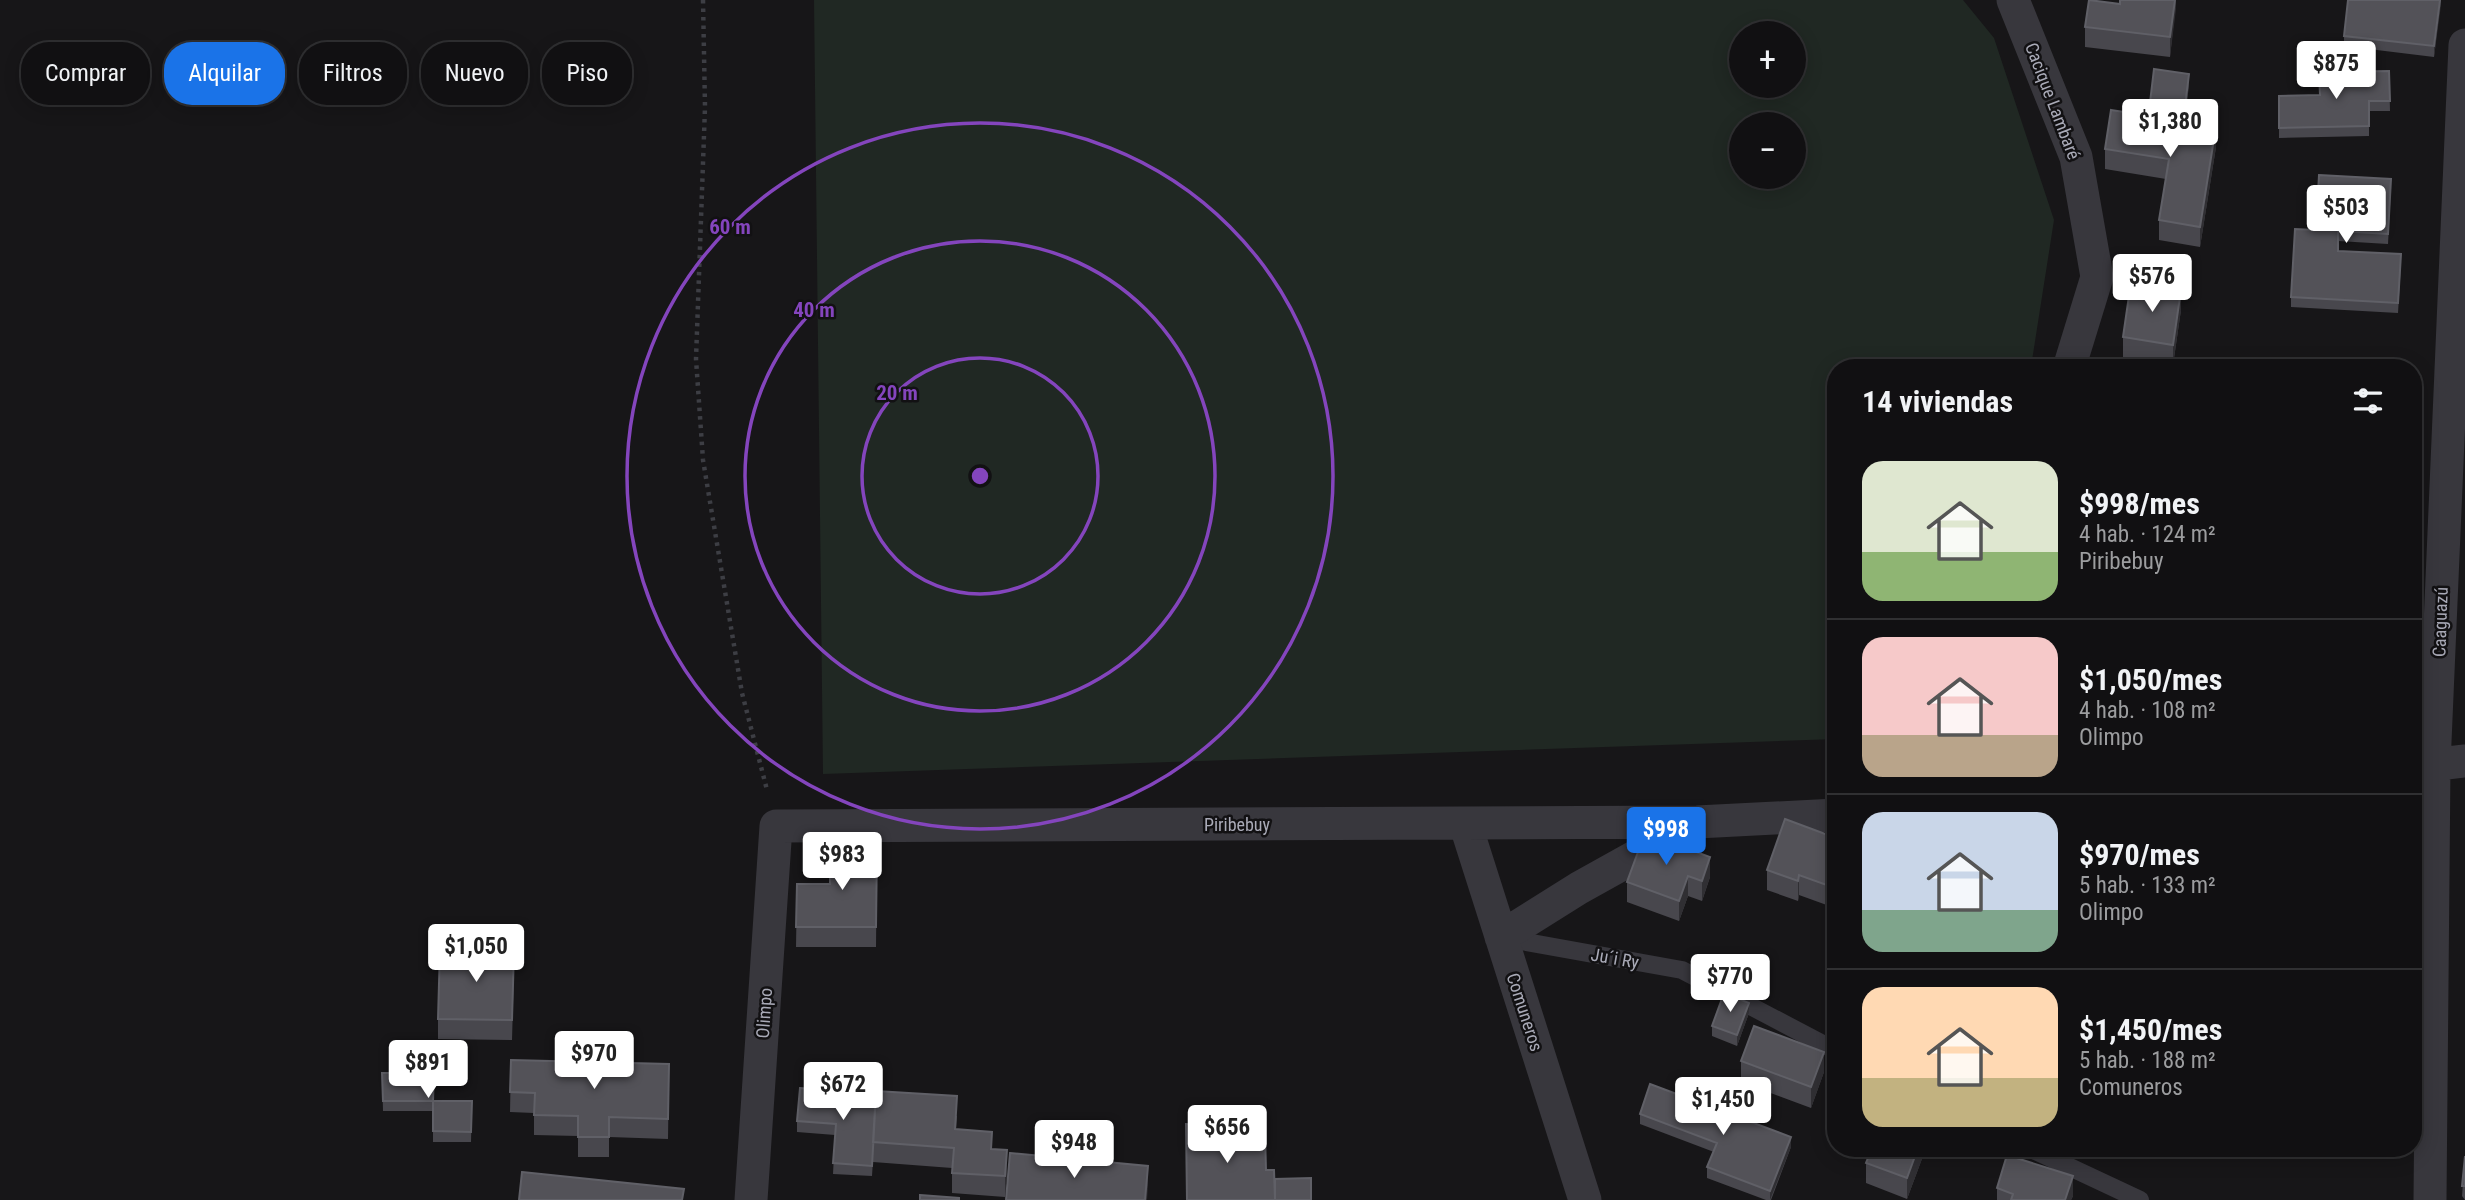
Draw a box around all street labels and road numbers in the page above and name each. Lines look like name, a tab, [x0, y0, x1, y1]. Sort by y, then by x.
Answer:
street label: Cacique Lambaré	[2021, 40, 2085, 162]
street label: Caaguazú	[2428, 587, 2452, 657]
street label: Piribebuy	[1204, 814, 1271, 835]
street label: Ju´i Ry	[1589, 943, 1641, 973]
street label: Comuneros	[1502, 970, 1548, 1054]
street label: Olimpo	[752, 987, 776, 1039]

